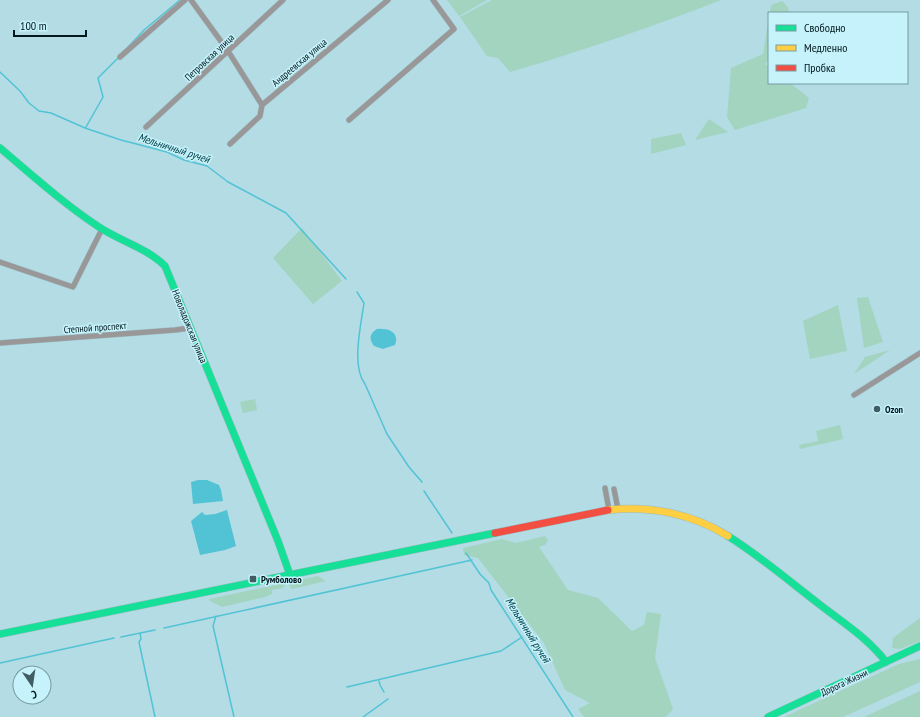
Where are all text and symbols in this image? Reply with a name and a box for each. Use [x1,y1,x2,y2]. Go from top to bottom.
scale bar [14,12,86,38]
legend [768,12,908,84]
text: 100 m [20,18,47,33]
text: Свободно [804,20,846,35]
street label: Петровская улица [182,31,237,84]
street label: Андреевская улица [269,36,330,89]
text: Медленно [804,40,847,55]
text: Пробка [804,60,836,75]
water label: Мельничный ручей [136,130,213,167]
street label: Новоладожская улица [169,288,210,365]
street label: Степной проспект [63,319,128,336]
place label: Ozon [885,403,904,416]
marker: Ozon [872,404,882,414]
place label: Румболово [261,573,302,586]
marker: Румболово [248,574,258,584]
water label: Мельничный ручей [502,595,554,666]
north arrow [12,665,52,705]
street label: Дорога Жизни [819,666,870,699]
text: С [30,687,38,702]

